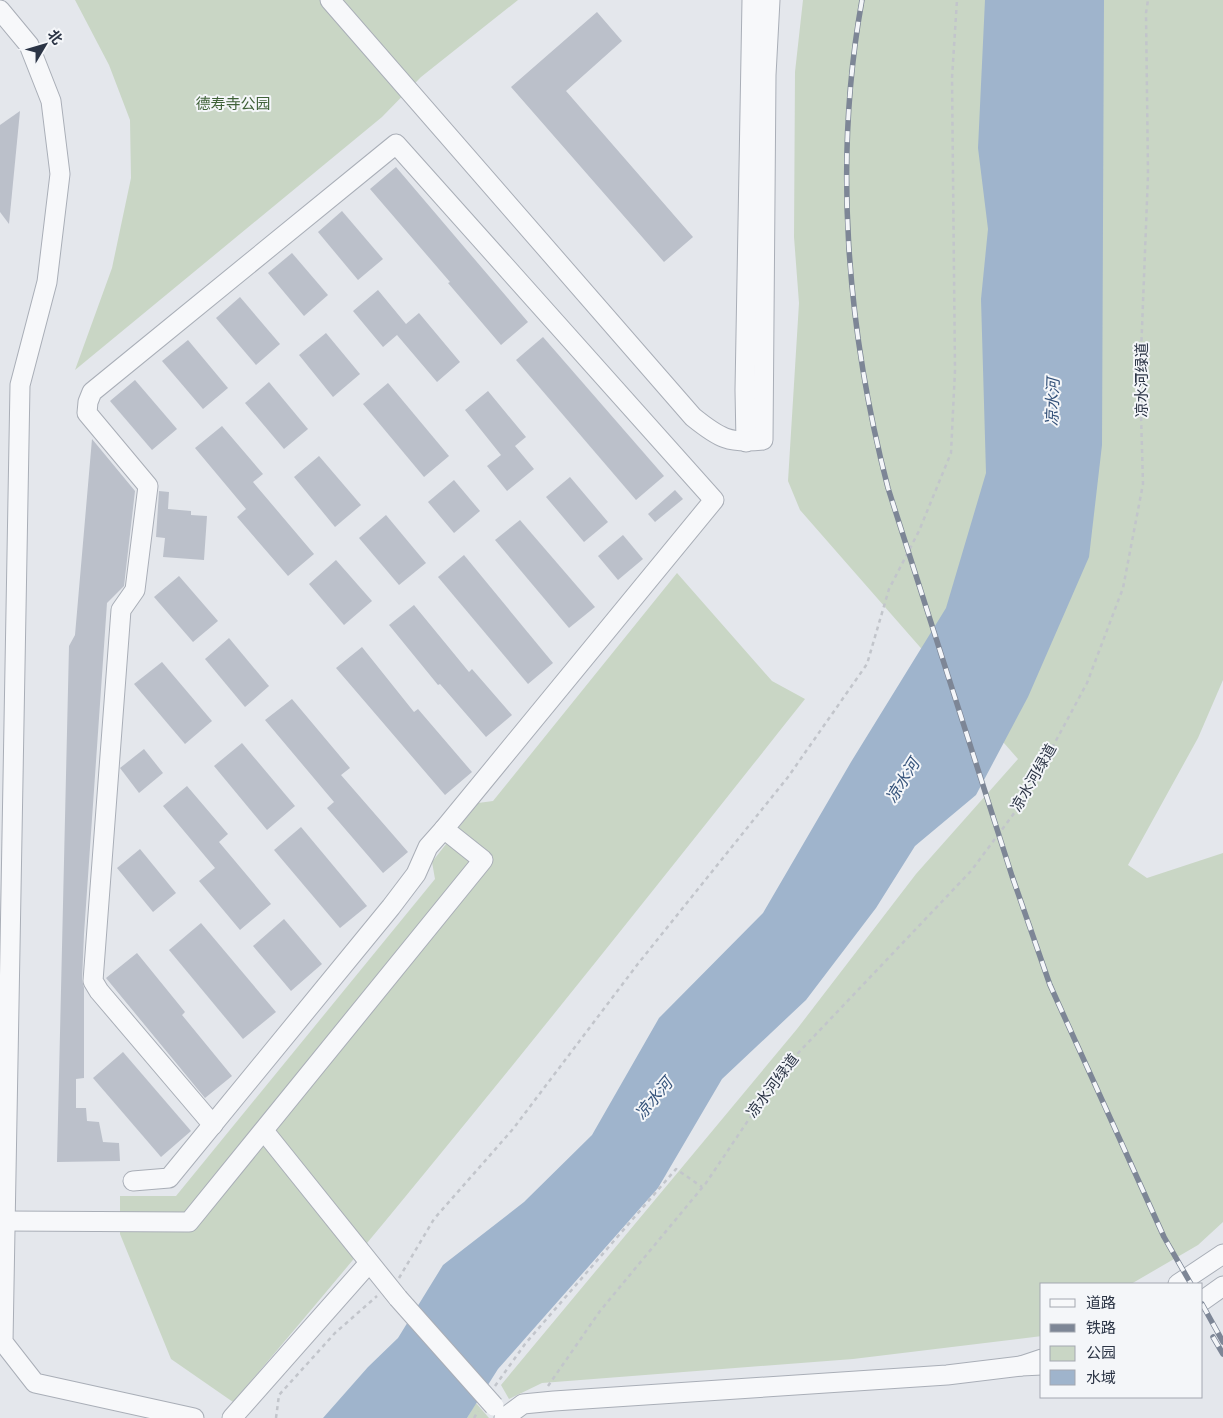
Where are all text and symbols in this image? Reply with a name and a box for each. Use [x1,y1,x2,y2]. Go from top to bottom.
north arrow [20,20,70,70]
text: 北 [42,26,67,49]
park label: 德寿寺公园 [195,94,271,115]
street label: 凉水河绿道 [1132,342,1153,418]
water label: 凉水河 [1041,375,1065,426]
street label: 凉水河绿道 [1006,740,1062,816]
water label: 凉水河 [881,752,927,807]
street label: 凉水河绿道 [742,1050,804,1122]
water label: 凉水河 [630,1071,680,1124]
legend [1040,1283,1203,1398]
text: 道路 [1086,1293,1116,1314]
text: 铁路 [1086,1318,1116,1339]
text: 公园 [1086,1343,1116,1364]
text: 水域 [1086,1368,1116,1389]

